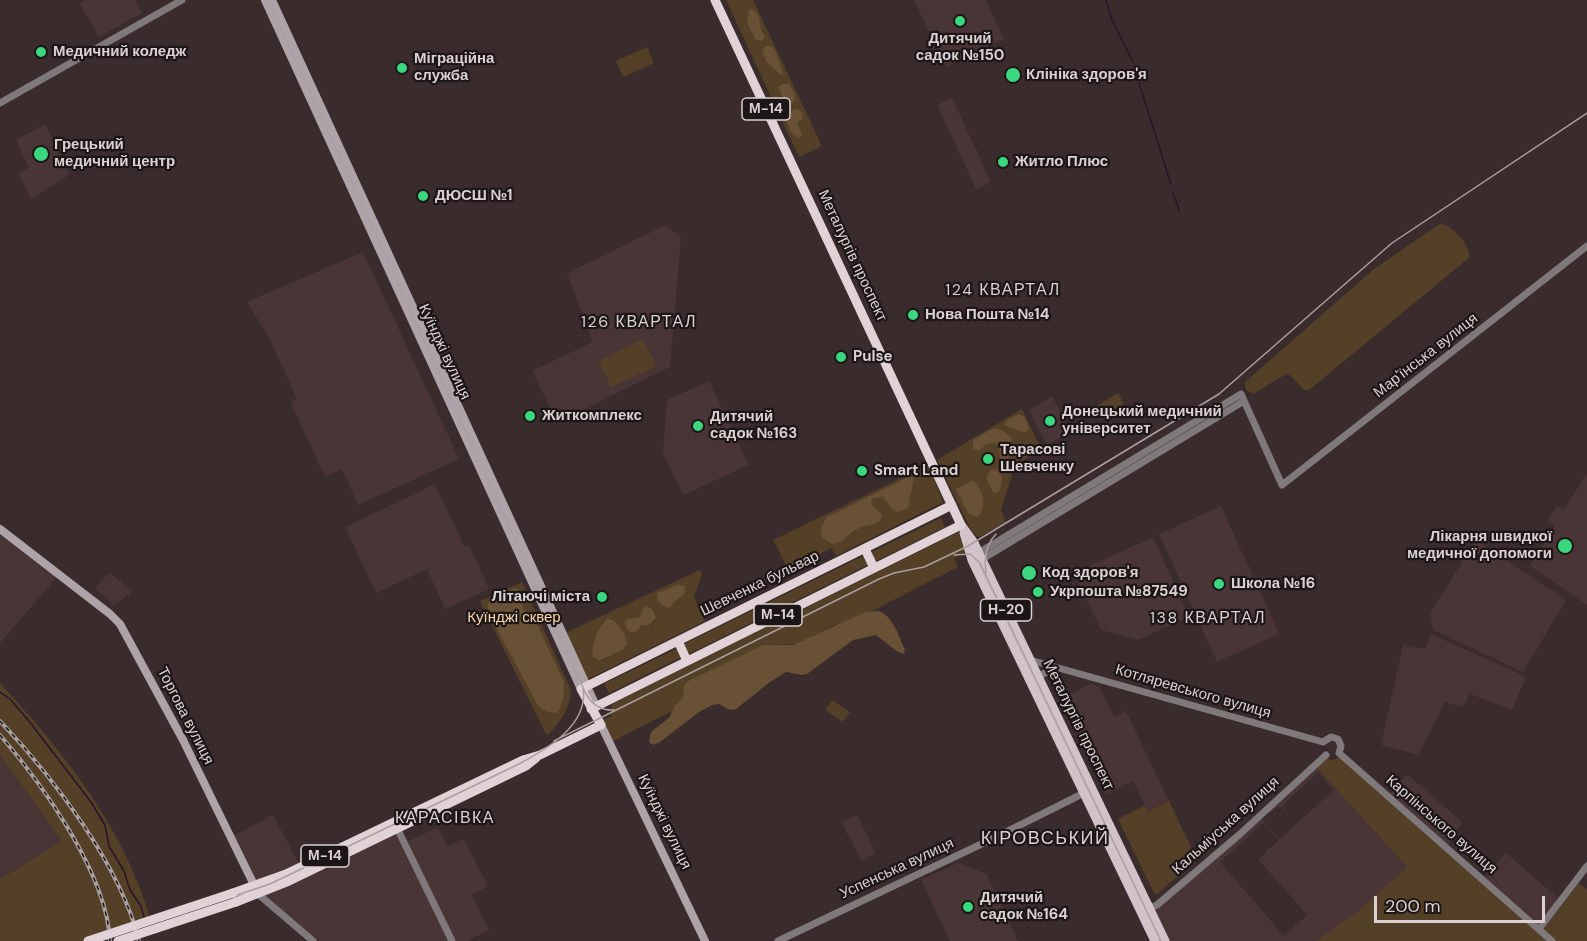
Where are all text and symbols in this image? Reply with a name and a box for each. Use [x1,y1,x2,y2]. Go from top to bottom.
marker: Дитячий садок №150 [953,14,967,28]
place label: Дитячий садок №150 [916,30,1004,65]
place label: Медичний коледж [53,43,186,61]
marker: Медичний коледж [34,45,48,59]
place label: Міграційна служба [414,50,494,85]
marker: Міграційна служба [395,61,409,75]
marker: Клініка здоров'я [1004,66,1022,84]
place label: Клініка здоров'я [1026,66,1147,84]
road number: М-14 [742,98,790,120]
place label: Грецький медичний центр [54,136,175,171]
marker: Грецький медичний центр [32,145,50,163]
place label: Житло Плюс [1015,153,1108,171]
marker: Житло Плюс [996,155,1010,169]
place label: ДЮСШ №1 [435,187,513,205]
street label: Металургів проспект [814,187,890,325]
marker: ДЮСШ №1 [416,189,430,203]
district label: 124 КВАРТАЛ [945,281,1061,301]
street label: Куїнджі вулиця [414,301,474,403]
place label: Нова Пошта №14 [925,306,1049,324]
marker: Нова Пошта №14 [906,308,920,322]
street label: Мар'їнська вулиця [1370,310,1482,402]
district label: 126 КВАРТАЛ [581,313,697,333]
place label: Pulse [853,348,892,366]
marker: Pulse [834,350,848,364]
place label: Донецький медичний університет [1062,403,1222,438]
place label: Житкомплекс [542,407,642,425]
place label: Дитячий садок №163 [710,408,797,443]
marker: Житкомплекс [523,409,537,423]
marker: Донецький медичний університет [1043,414,1057,428]
marker: Дитячий садок №163 [691,419,705,433]
place label: Тарасові Шевченку [1000,441,1074,476]
marker: Тарасові Шевченку [981,452,995,466]
place label: Smart Land [874,462,958,480]
marker: Smart Land [855,464,869,478]
place label: Лікарня швидкої медичної допомоги [1407,528,1552,563]
marker: Лікарня швидкої медичної допомоги [1556,537,1574,555]
street label: Шевченка бульвар [698,548,822,620]
marker: Код здоров'я [1020,564,1038,582]
place label: Код здоров'я [1042,564,1139,582]
place label: Школа №16 [1231,575,1315,593]
marker: Школа №16 [1212,577,1226,591]
place label: Укрпошта №87549 [1050,583,1188,601]
marker: Укрпошта №87549 [1031,585,1045,599]
place label: Літаючі міста [492,588,590,606]
marker: Літаючі міста [595,590,609,604]
road number: Н-20 [980,599,1032,621]
road number: М-14 [754,604,802,626]
park label: Куїнджі сквер [467,609,561,627]
district label: 138 КВАРТАЛ [1150,609,1266,629]
street label: Металургів проспект [1039,657,1117,793]
street label: Котляревського вулиця [1113,661,1273,723]
street label: Торгова вулиця [153,664,217,768]
street label: Куїнджі вулиця [633,772,695,872]
street label: Карпінського вулиця [1382,772,1500,878]
street label: Кальміуська вулиця [1169,773,1283,879]
district label: КАРАСІВКА [395,809,495,829]
district label: КІРОВСЬКИЙ [981,828,1109,850]
street label: Успенська вулиця [837,835,957,903]
road number: М-14 [301,845,349,867]
scale bar [1377,884,1548,922]
place label: Дитячий садок №164 [980,889,1068,924]
text: 200 m [1385,894,1441,918]
marker: Дитячий садок №164 [961,900,975,914]

